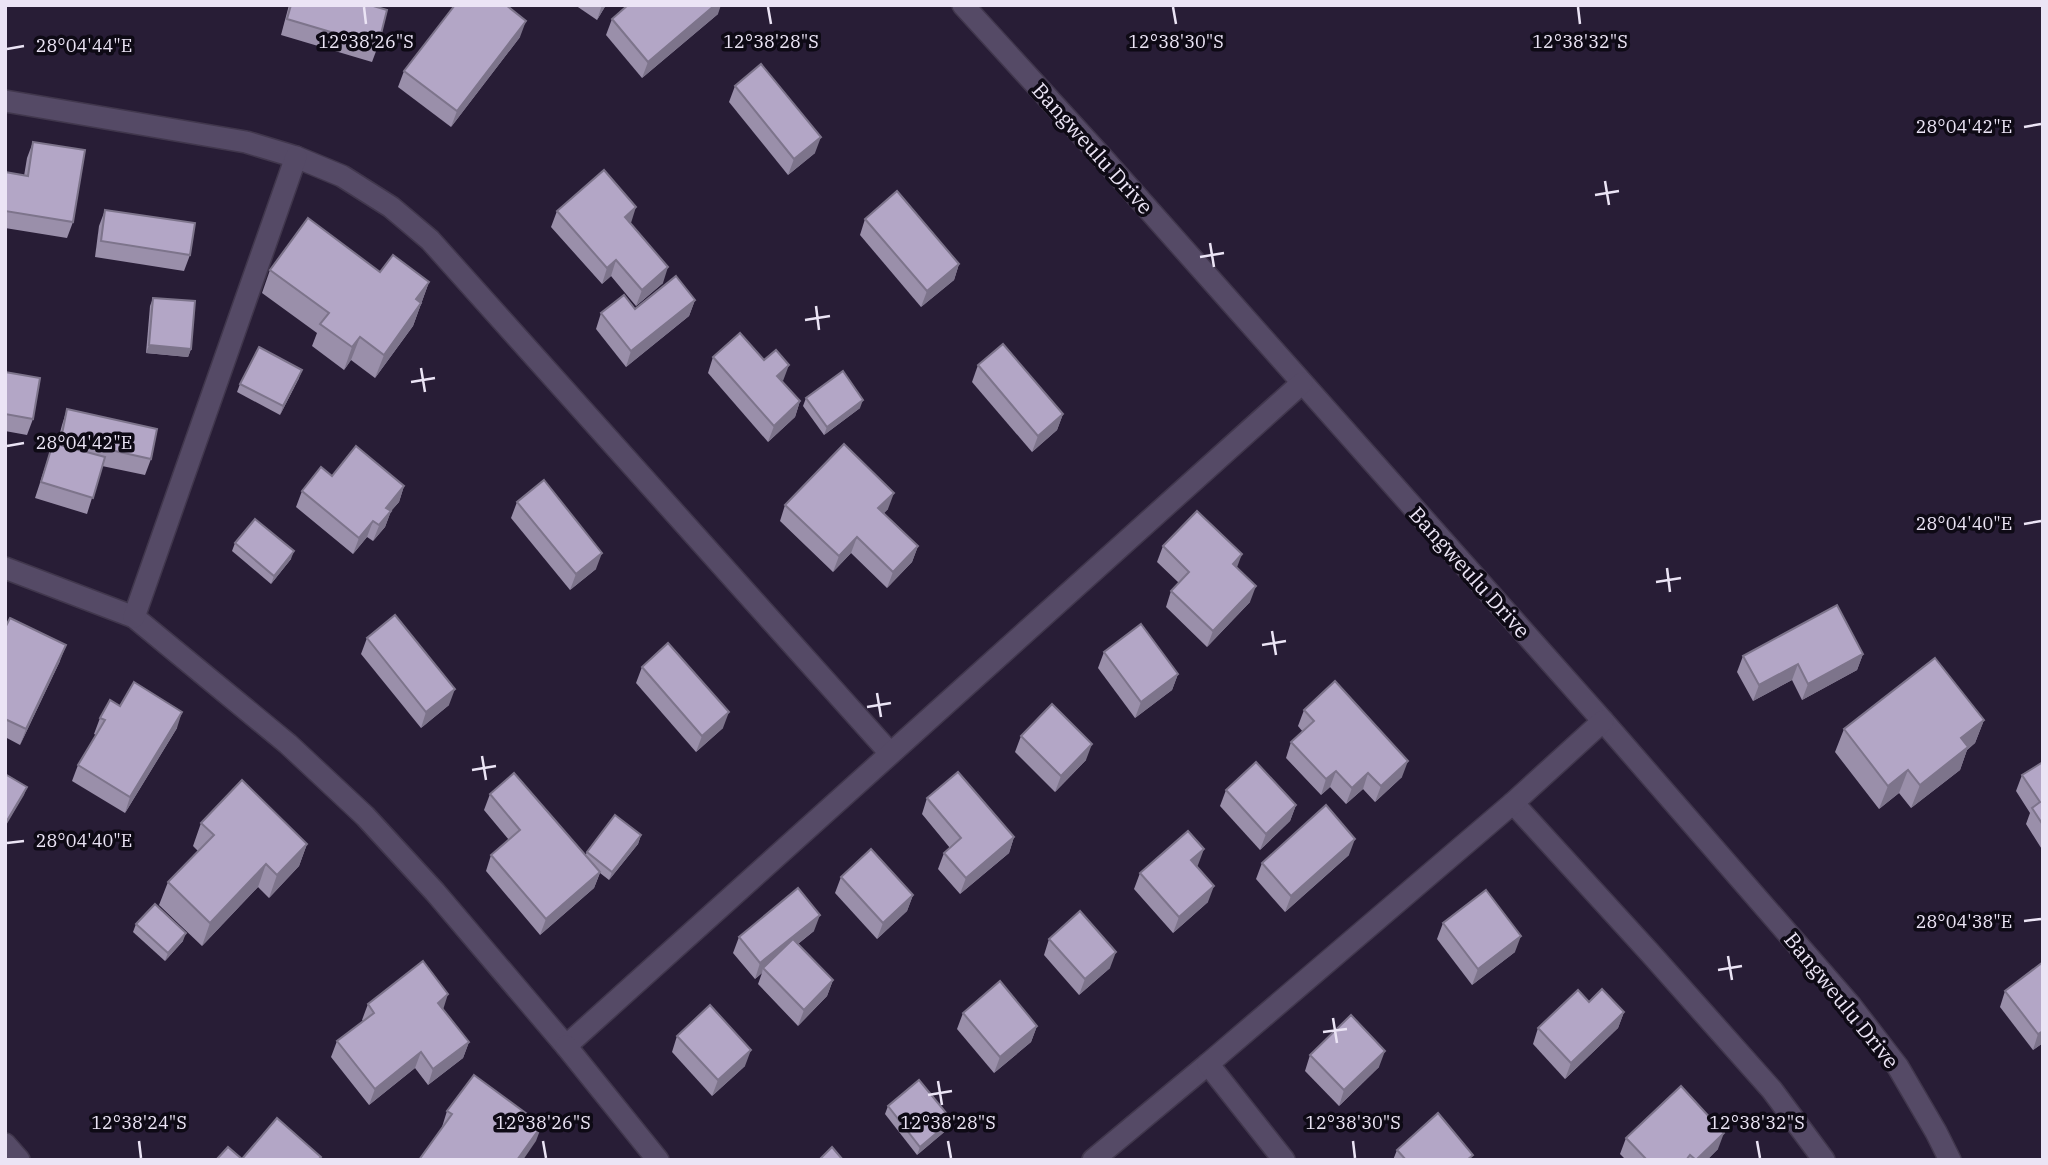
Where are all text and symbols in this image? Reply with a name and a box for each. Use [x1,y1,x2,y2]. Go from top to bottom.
text: 12°38'26"S [318,30,414,53]
text: 12°38'28"S [723,30,819,53]
text: 12°38'30"S [1128,30,1224,53]
text: 12°38'32"S [1532,30,1628,53]
text: 28°04'44"E [36,34,132,57]
street label: Bangweulu Drive [1026,76,1160,220]
text: 28°04'42"E [1916,115,2012,138]
text: 28°04'42"E [36,431,132,454]
street label: Bangweulu Drive [1403,500,1537,644]
text: 28°04'40"E [1916,512,2012,535]
text: 28°04'40"E [36,829,132,852]
text: 28°04'38"E [1916,910,2012,933]
street label: Bangweulu Drive [1778,926,1906,1074]
text: 12°38'24"S [91,1111,187,1134]
text: 12°38'26"S [495,1111,591,1134]
text: 12°38'28"S [900,1111,996,1134]
text: 12°38'30"S [1305,1111,1401,1134]
text: 12°38'32"S [1709,1111,1805,1134]

